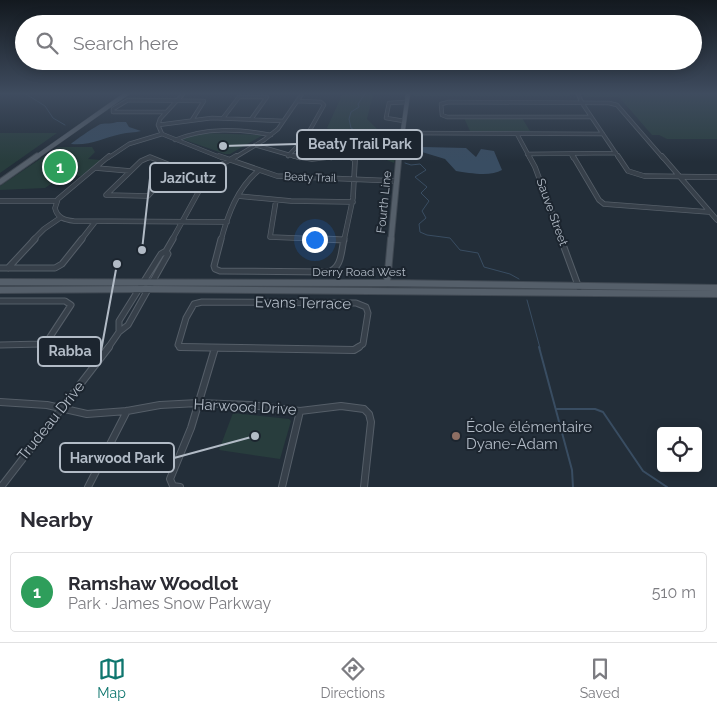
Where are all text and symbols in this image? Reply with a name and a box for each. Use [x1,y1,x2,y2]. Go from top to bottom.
search box [15,15,702,70]
icon: search [33,29,61,57]
text: Search here [73,32,179,54]
callout: Beaty Trail Park [297,130,422,159]
text: Beaty Trail Park [308,136,412,152]
pin: 1 [44,148,76,186]
callout: JaziCutz [150,163,226,192]
text: JaziCutz [160,170,216,186]
street label: Beaty Trail [284,170,336,185]
street label: Fourth Line [374,170,394,234]
street label: Sauve Street [533,176,571,248]
your location [302,227,328,253]
street label: Derry Road West [312,265,406,279]
street label: Evans Terrace [255,293,351,313]
callout: Rabba [38,337,101,366]
text: Rabba [48,343,92,359]
street label: Trudeau Drive [14,378,89,464]
street label: Harwood Drive [193,395,297,419]
place label: École élémentaire Dyane-Adam [466,418,592,453]
map controls [657,427,702,472]
button: locate [657,427,702,472]
marker: École élémentaire Dyane-Adam [450,430,462,442]
callout: Harwood Park [60,443,174,472]
text: Harwood Park [70,450,164,466]
text: Nearby [20,507,93,532]
text: Ramshaw Woodlot [68,572,238,594]
text: 1 [33,583,41,602]
text: 510 m [652,583,696,602]
text: Park · James Snow Parkway [68,594,271,613]
tab: Map [97,655,126,701]
tab: Directions [320,655,385,701]
tab: Saved [580,655,620,701]

